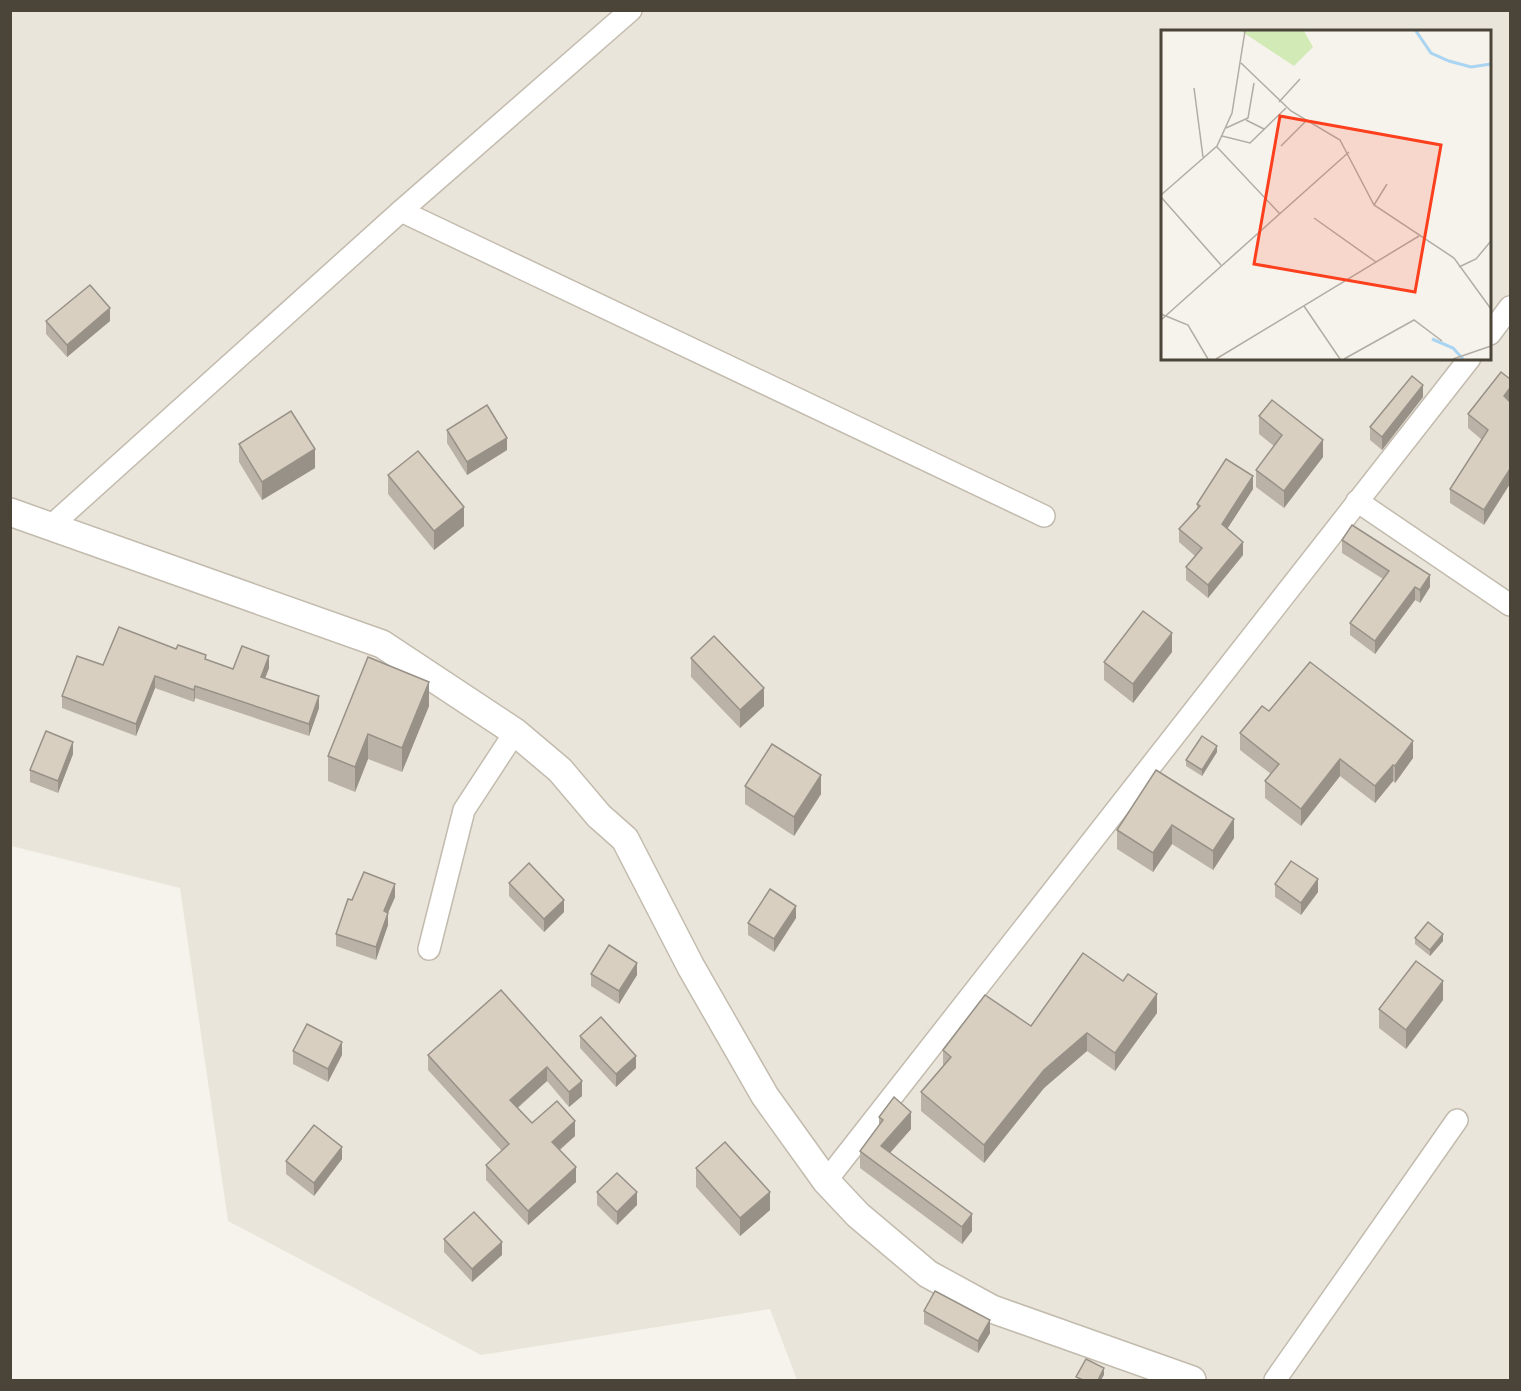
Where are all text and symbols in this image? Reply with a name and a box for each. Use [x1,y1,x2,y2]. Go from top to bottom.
inset map [1161,30,1491,360]

